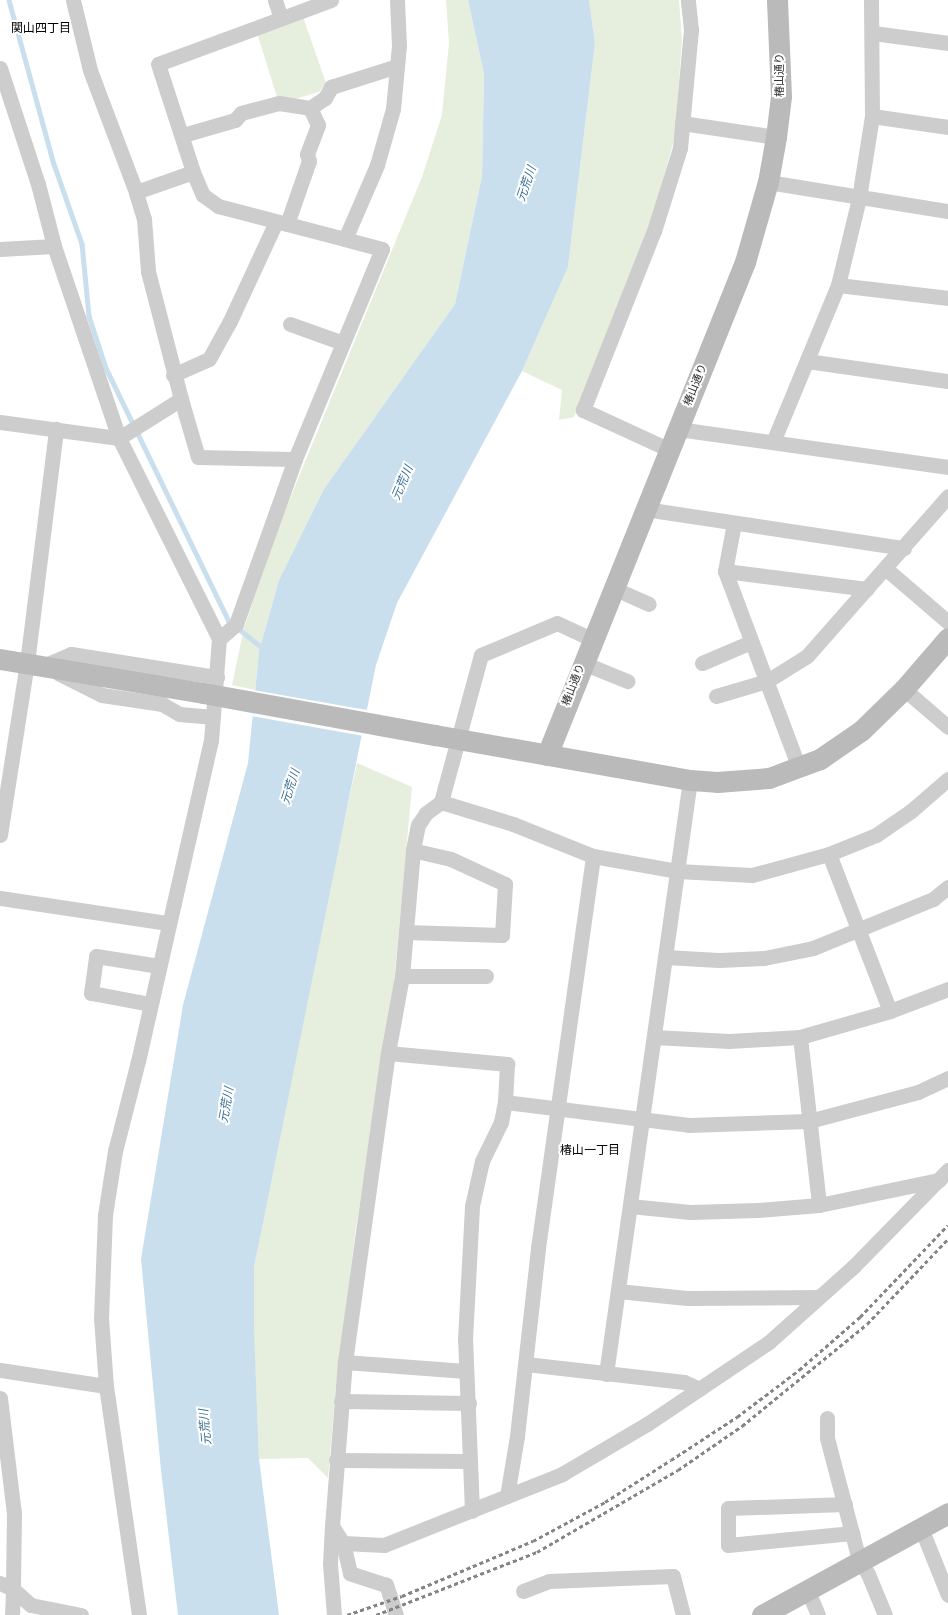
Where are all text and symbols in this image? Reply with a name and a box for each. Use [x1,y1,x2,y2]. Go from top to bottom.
district label: 関山四丁目 [11,22,71,36]
street label: 椿山通り [773,53,787,97]
water label: 元荒川 [514,165,540,203]
street label: 椿山通り [682,362,710,408]
water label: 元荒川 [389,464,417,502]
street label: 椿山通り [560,662,588,708]
water label: 元荒川 [279,768,303,806]
water label: 元荒川 [217,1086,237,1124]
district label: 椿山一丁目 [560,1144,620,1158]
water label: 元荒川 [197,1408,215,1446]

